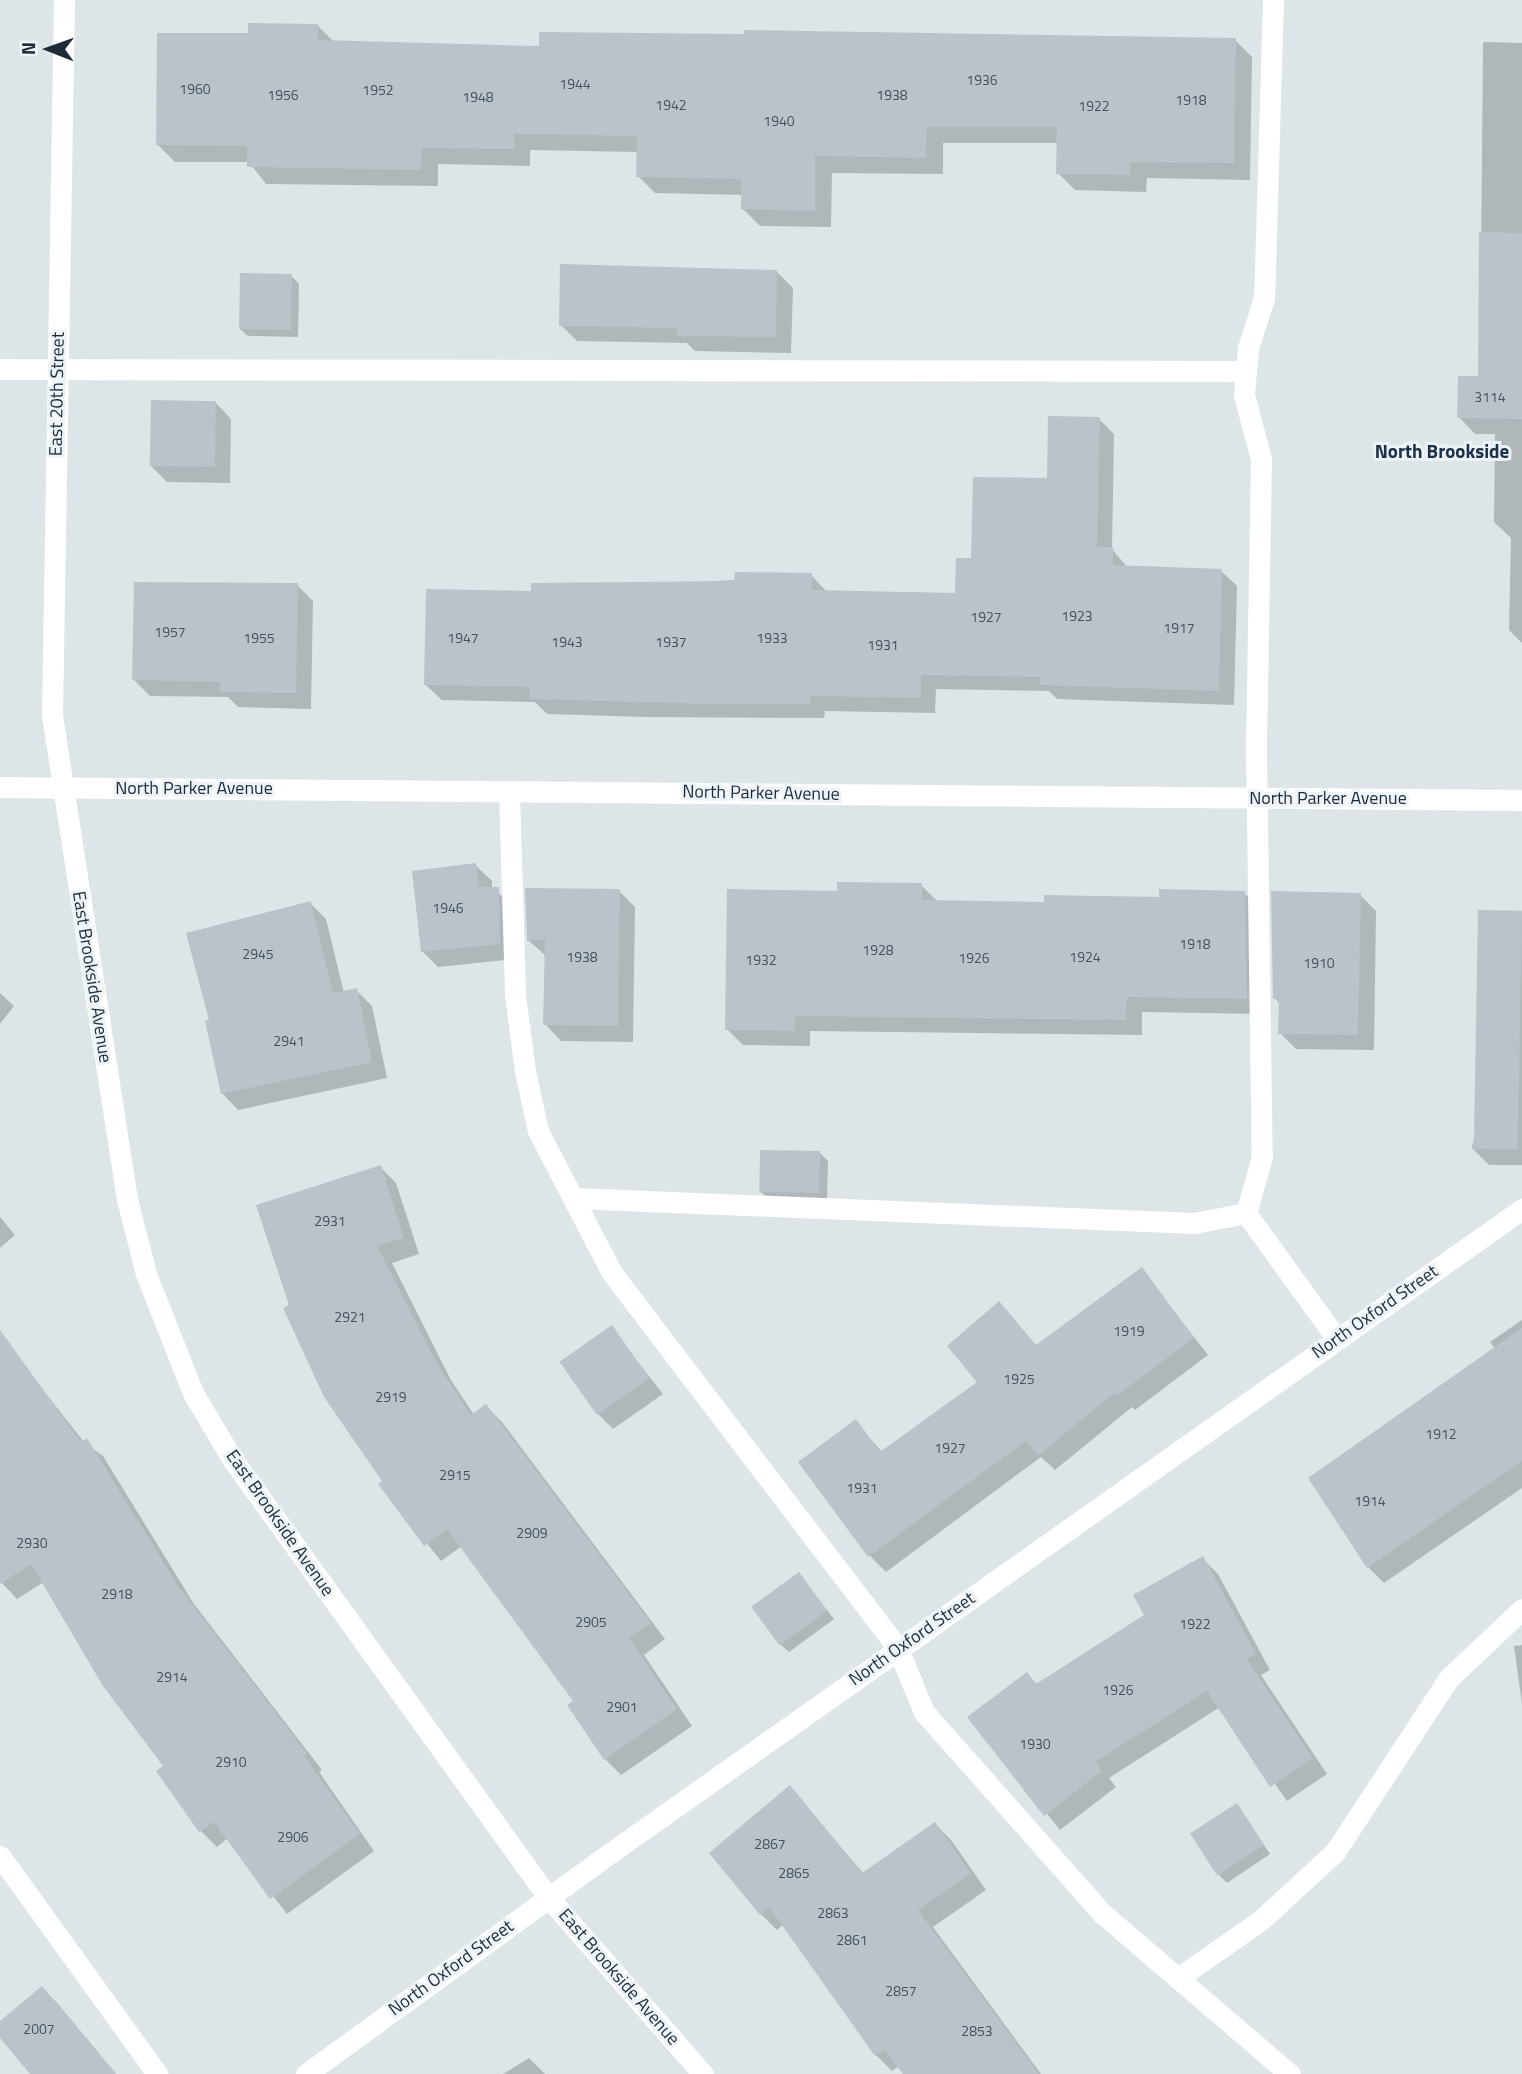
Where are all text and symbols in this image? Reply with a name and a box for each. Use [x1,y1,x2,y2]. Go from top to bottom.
north arrow [14,14,84,84]
text: N [13,42,42,55]
house number: 1936 [966,72,998,88]
house number: 1944 [559,76,591,92]
house number: 1960 [179,81,211,97]
house number: 1952 [362,82,394,98]
house number: 1956 [267,87,299,103]
house number: 1938 [876,87,908,103]
house number: 1948 [462,89,494,105]
house number: 1918 [1175,92,1207,108]
house number: 1942 [655,97,687,113]
house number: 1922 [1078,98,1110,114]
house number: 1940 [763,113,795,129]
street label: East 20th Street [45,332,69,456]
house number: 3114 [1474,389,1506,405]
district label: North Brookside [1375,440,1509,462]
house number: 1923 [1061,608,1093,624]
house number: 1927 [970,609,1002,625]
house number: 1917 [1163,620,1195,636]
house number: 1957 [154,624,186,640]
house number: 1955 [243,630,275,646]
house number: 1947 [447,630,479,646]
house number: 1933 [756,630,788,646]
house number: 1943 [551,634,583,650]
house number: 1937 [655,634,687,650]
house number: 1931 [867,637,899,653]
street label: North Parker Avenue [115,777,273,799]
street label: North Parker Avenue [682,781,840,805]
street label: North Parker Avenue [1249,787,1407,809]
street label: East Brookside Avenue [68,890,116,1064]
house number: 1946 [432,900,464,916]
house number: 1918 [1179,936,1211,952]
house number: 1928 [862,942,894,958]
house number: 2945 [242,946,274,962]
house number: 1938 [566,949,598,965]
house number: 1924 [1069,949,1101,965]
house number: 1926 [958,950,990,966]
house number: 1932 [745,952,777,968]
house number: 1910 [1303,955,1335,971]
house number: 2941 [273,1033,305,1049]
house number: 2931 [314,1213,346,1229]
street label: North Oxford Street [1308,1260,1442,1364]
house number: 2921 [334,1309,366,1325]
house number: 1919 [1113,1323,1145,1339]
house number: 1925 [1003,1371,1035,1387]
house number: 2919 [375,1389,407,1405]
house number: 1912 [1425,1426,1457,1442]
house number: 1927 [934,1440,966,1456]
street label: East Brookside Avenue [221,1446,339,1600]
house number: 2915 [439,1467,471,1483]
house number: 1931 [846,1480,878,1496]
house number: 1914 [1354,1493,1386,1509]
house number: 2909 [516,1525,548,1541]
house number: 2930 [16,1535,48,1551]
house number: 2918 [101,1586,133,1602]
street label: North Oxford Street [845,1587,979,1691]
house number: 2905 [575,1614,607,1630]
house number: 1922 [1179,1616,1211,1632]
house number: 2914 [156,1669,188,1685]
house number: 1926 [1102,1682,1134,1698]
house number: 2901 [606,1699,638,1715]
house number: 1930 [1019,1736,1051,1752]
house number: 2910 [215,1754,247,1770]
house number: 2906 [277,1829,309,1845]
house number: 2867 [754,1836,786,1852]
house number: 2865 [778,1865,810,1881]
street label: East Brookside Avenue [554,1904,684,2050]
house number: 2863 [817,1905,849,1921]
street label: North Oxford Street [384,1915,518,2021]
house number: 2861 [836,1932,868,1948]
house number: 2857 [885,1983,917,1999]
house number: 2007 [23,2021,55,2037]
house number: 2853 [961,2023,993,2039]

